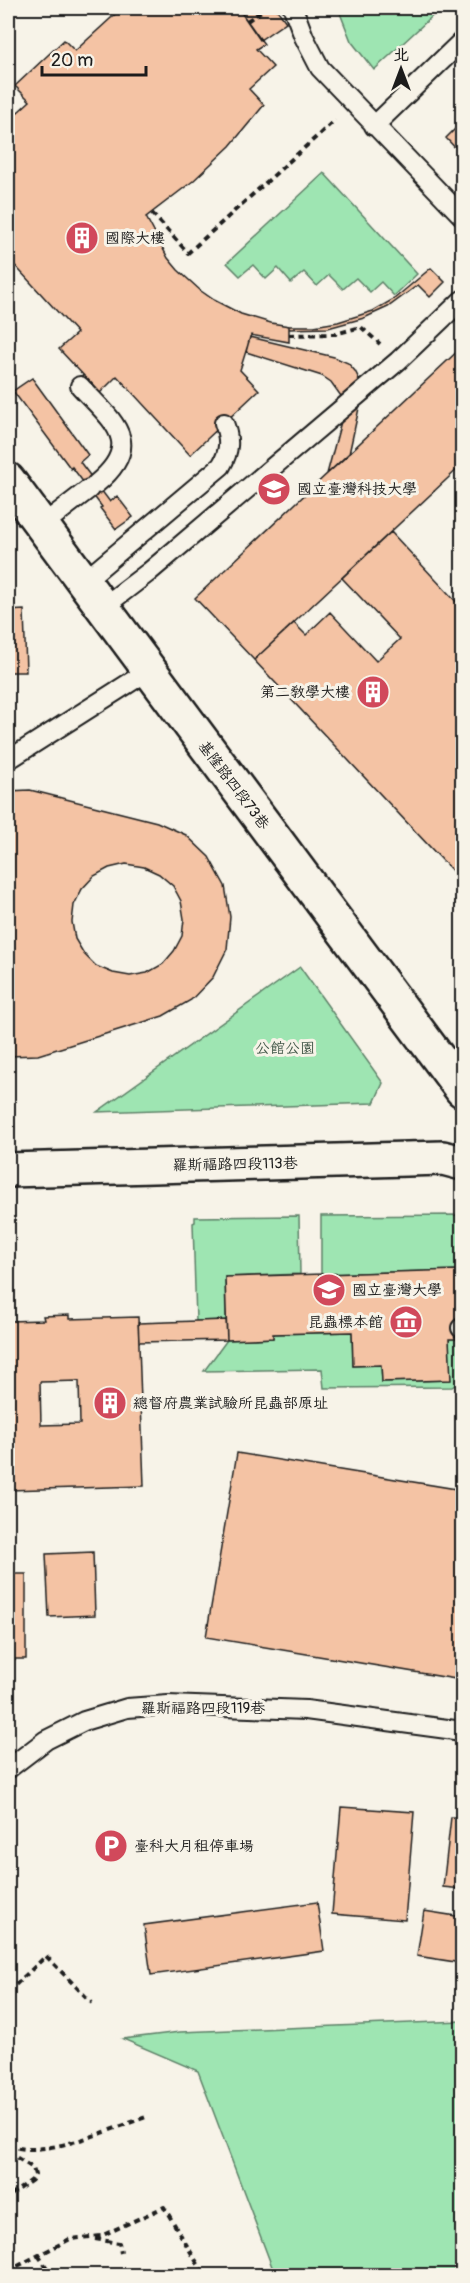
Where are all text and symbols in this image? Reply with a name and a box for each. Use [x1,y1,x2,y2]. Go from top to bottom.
scale bar [42,39,146,77]
north arrow [371,39,431,99]
text: 北 [393,45,409,65]
text: 20 m [51,49,93,72]
building icon: 國際大樓 [64,220,100,256]
place label: 國際大樓 [105,229,165,248]
school or university icon: 國立臺灣科技大學 [256,471,292,507]
place label: 國立臺灣科技大學 [297,480,417,499]
building icon: 第二教學大樓 [355,674,391,710]
place label: 第二教學大樓 [260,683,350,702]
street label: 基隆路四段73巷 [194,737,273,833]
park label: 公館公園 [255,1039,315,1058]
street label: 羅斯福路四段113巷 [172,1154,298,1175]
school or university icon: 國立臺灣大學 [311,1272,347,1308]
place label: 國立臺灣大學 [352,1281,442,1300]
museum icon: 昆蟲標本館 [388,1304,424,1340]
place label: 昆蟲標本館 [308,1313,383,1332]
building icon: 總督府農業試驗所昆蟲部原址 [92,1385,128,1421]
place label: 總督府農業試驗所昆蟲部原址 [133,1394,328,1413]
street label: 羅斯福路四段119巷 [141,1699,265,1718]
parking icon: 臺科大月租停車場 [93,1828,129,1864]
place label: 臺科大月租停車場 [134,1837,254,1856]

